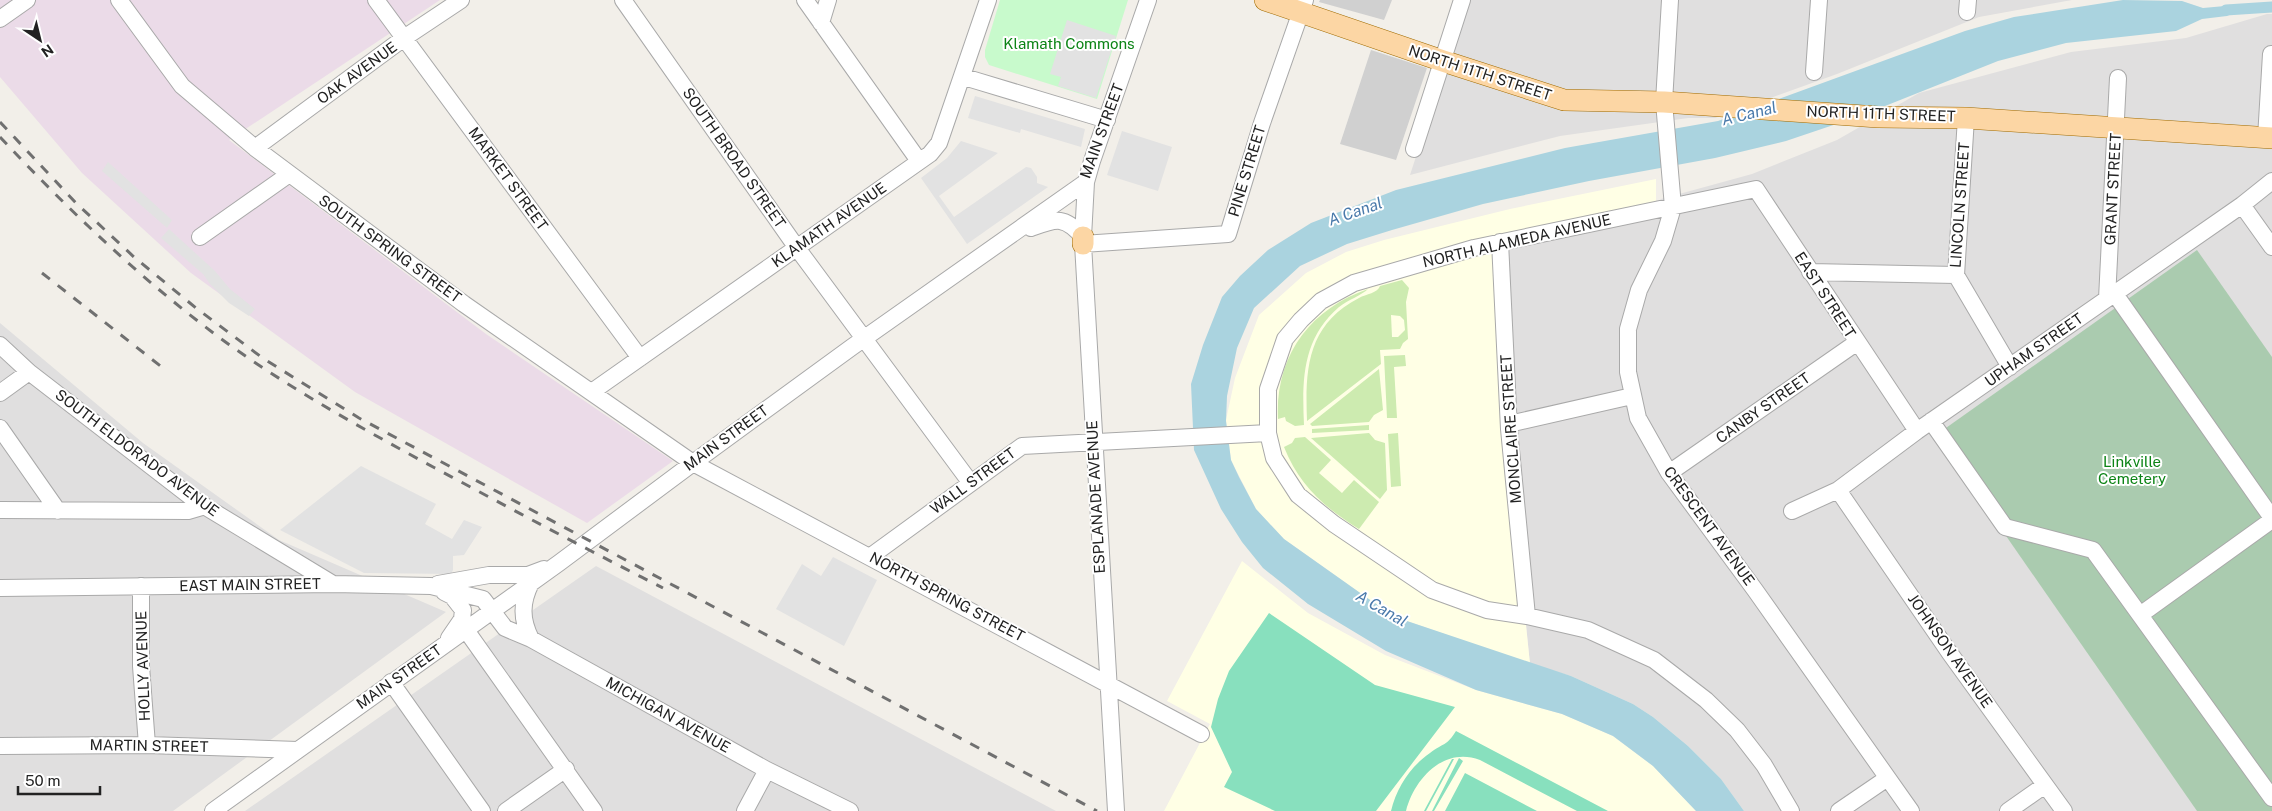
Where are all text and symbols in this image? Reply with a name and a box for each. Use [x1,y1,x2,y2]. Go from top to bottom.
north arrow [15,15,65,65]
park label: Klamath Commons [1003,35,1135,52]
street label: OAK AVENUE [313,38,400,107]
text: N [38,41,57,60]
street label: NORTH 11TH STREET [1407,41,1554,104]
street label: MAIN STREET [1076,81,1127,181]
street label: SOUTH BROAD STREET [679,84,789,231]
water label: A Canal [1720,97,1779,129]
street label: NORTH 11TH STREET [1806,102,1956,125]
street label: PINE STREET [1225,123,1269,219]
street label: MARKET STREET [465,124,552,234]
street label: GRANT STREET [2101,132,2124,246]
street label: LINCOLN STREET [1947,141,1972,268]
street label: KLAMATH AVENUE [768,179,889,271]
street label: SOUTH SPRING STREET [316,191,465,306]
water label: A Canal [1326,193,1385,230]
street label: NORTH ALAMEDA AVENUE [1421,211,1613,271]
street label: EAST STREET [1791,249,1859,341]
street label: UPHAM STREET [1981,309,2086,390]
street label: MONCLAIRE STREET [1497,354,1524,504]
street label: CANBY STREET [1712,369,1813,446]
street label: SOUTH ELDORADO AVENUE [52,386,222,520]
street label: MAIN STREET [680,401,771,474]
street label: ESPLANADE AVENUE [1083,420,1108,574]
street label: WALL STREET [927,444,1019,517]
park label: Linkville Cemetery [2098,453,2166,487]
street label: CRESCENT AVENUE [1661,463,1758,588]
street label: NORTH SPRING STREET [867,548,1028,645]
street label: EAST MAIN STREET [179,575,321,594]
water label: A Canal [1353,586,1411,631]
street label: JOHNSON AVENUE [1905,591,1996,711]
street label: HOLLY AVENUE [132,610,153,722]
street label: MAIN STREET [353,641,445,712]
street label: MICHIGAN AVENUE [603,673,733,756]
street label: MARTIN STREET [89,736,209,755]
scale bar [18,764,100,796]
text: 50 m [25,772,60,789]

